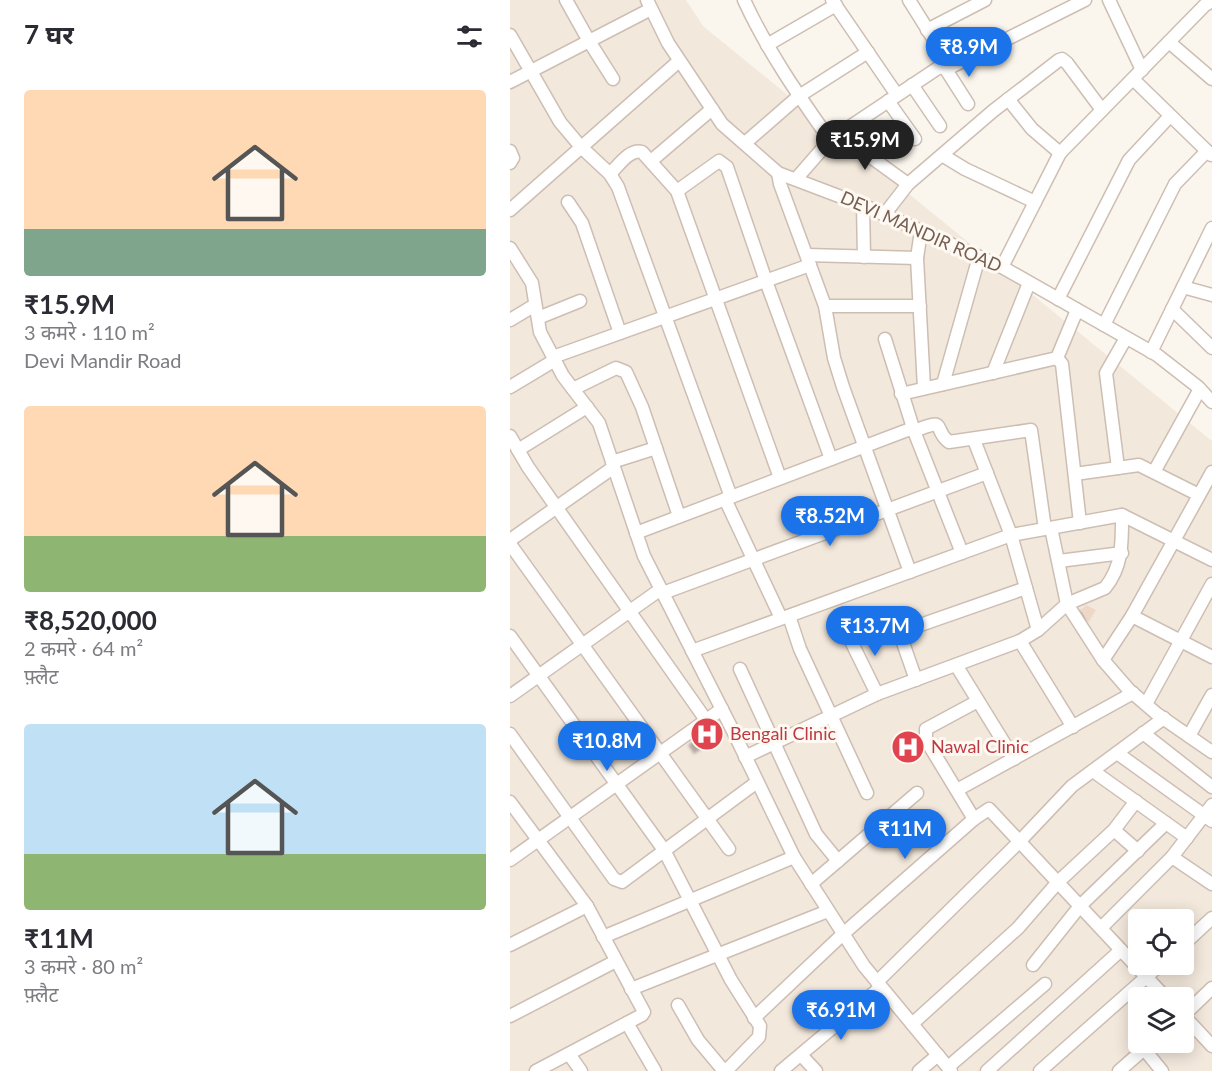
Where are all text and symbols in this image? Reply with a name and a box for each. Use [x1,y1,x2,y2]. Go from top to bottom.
text: 7 घर [24,18,74,50]
icon: filters [453,20,486,53]
pin: ₹8.9M [927,27,1011,78]
text: ₹8.9M [940,34,998,58]
pin: ₹15.9M [816,120,914,171]
text: ₹15.9M [830,127,900,151]
icon: home [201,129,309,237]
street label: DEVI MANDIR ROAD [837,186,1005,277]
text: ₹15.9M [24,288,115,320]
text: 3 कमरे · 110 m² [24,320,155,344]
text: Devi Mandir Road [24,348,181,372]
icon: home [201,445,309,553]
pin: ₹8.52M [781,496,879,547]
text: ₹8.52M [795,503,865,527]
text: ₹8,520,000 [24,604,157,636]
pin: ₹13.7M [826,606,924,657]
text: ₹13.7M [840,613,910,637]
text: 2 कमरे · 64 m² [24,636,143,660]
text: फ़्लैट [24,664,59,688]
hospital icon: Bengali Clinic [689,716,725,752]
pin: ₹10.8M [558,721,656,772]
place label: Bengali Clinic [730,722,836,744]
text: ₹10.8M [572,728,642,752]
hospital icon: Nawal Clinic [890,729,926,765]
place label: Nawal Clinic [931,735,1029,757]
icon: home [201,763,309,871]
pin: ₹11M [869,809,941,860]
text: ₹11M [878,816,932,840]
map controls [1128,909,1194,1053]
button: locate [1128,909,1194,975]
text: ₹11M [24,922,94,954]
text: 3 कमरे · 80 m² [24,954,143,978]
text: फ़्लैट [24,982,59,1006]
button: layers [1128,987,1194,1053]
pin: ₹6.91M [792,990,890,1041]
text: ₹6.91M [806,997,876,1021]

